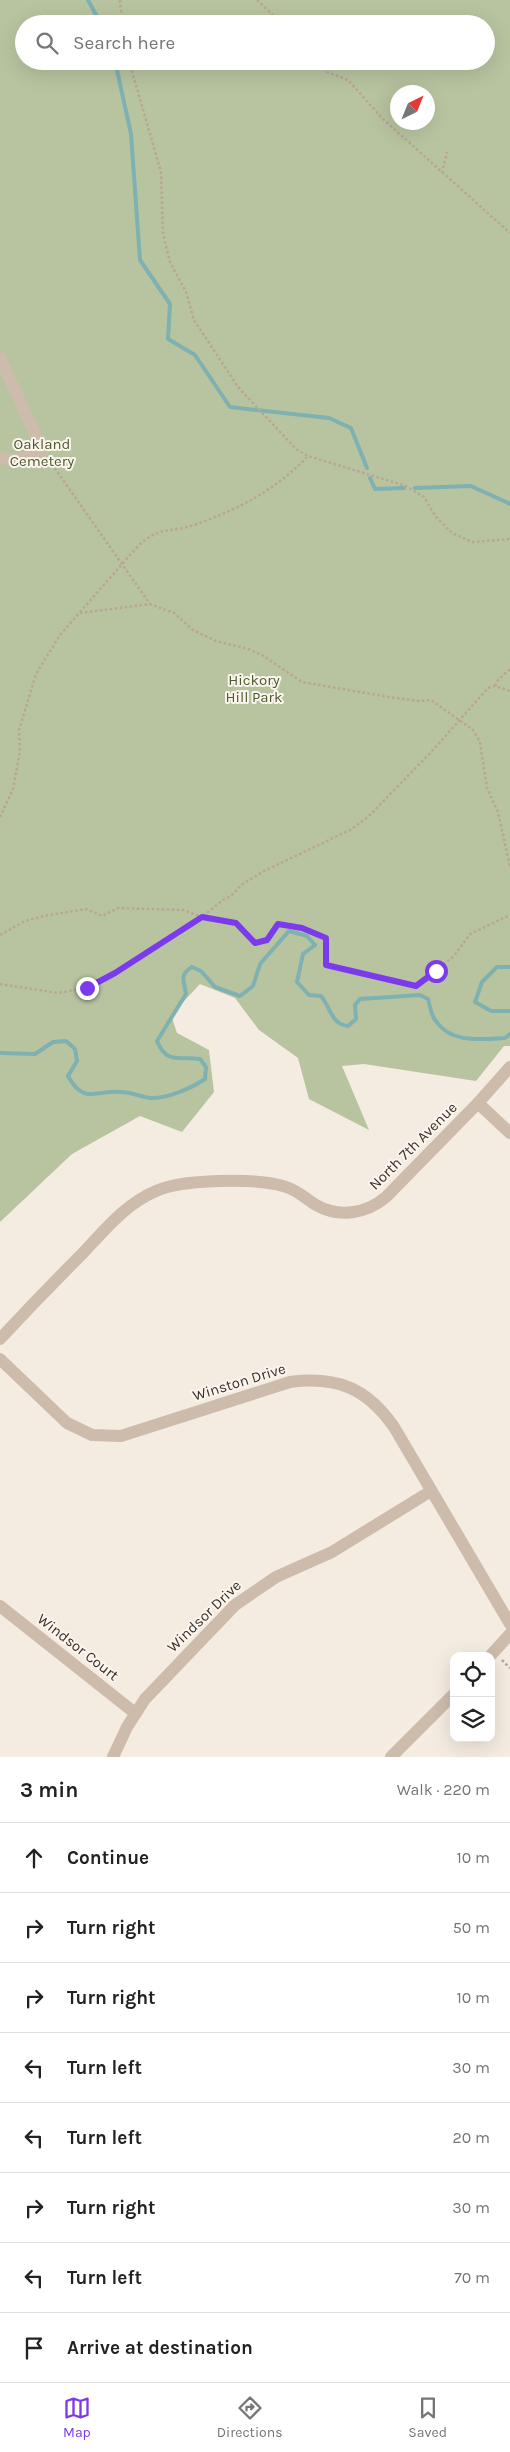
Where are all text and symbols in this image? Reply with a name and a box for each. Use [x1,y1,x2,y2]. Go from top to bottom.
search box [15,15,495,70]
icon: search [33,29,61,57]
text: Search here [73,32,175,54]
north arrow [390,85,435,130]
park label: Oakland Cemetery [10,435,74,470]
park label: Hickory Hill Park [226,671,282,706]
route start [425,960,448,983]
route end [76,977,99,1000]
street label: North 7th Avenue [365,1098,461,1194]
street label: Winston Drive [190,1359,288,1405]
street label: Windsor Drive [163,1576,245,1656]
street label: Windsor Court [34,1610,123,1685]
map controls [450,1652,495,1742]
button: locate [450,1652,495,1697]
button: layers [450,1697,495,1742]
text: 3 min [20,1778,78,1802]
text: Walk · 220 m [397,1780,490,1799]
icon: ahead [20,1844,48,1872]
text: Continue [67,1847,149,1869]
text: 10 m [456,1848,490,1867]
icon: right [20,1914,48,1942]
text: Turn right [67,1917,156,1939]
text: 50 m [453,1918,490,1937]
icon: right [20,1984,48,2012]
text: Turn right [67,1987,156,2009]
text: 10 m [456,1988,490,2007]
icon: left [20,2054,48,2082]
text: Turn left [67,2057,142,2079]
text: 30 m [452,2058,490,2077]
icon: left [20,2124,48,2152]
text: Turn left [67,2127,142,2149]
text: 20 m [452,2128,490,2147]
icon: right [20,2194,48,2222]
text: Turn right [67,2197,156,2219]
text: 30 m [452,2198,490,2217]
icon: left [20,2264,48,2292]
text: Turn left [67,2267,142,2289]
text: 70 m [454,2268,490,2287]
icon: arrive [20,2334,48,2362]
text: Arrive at destination [67,2337,253,2359]
tab: Map [63,2394,91,2441]
tab: Directions [217,2394,283,2441]
tab: Saved [408,2394,447,2441]

